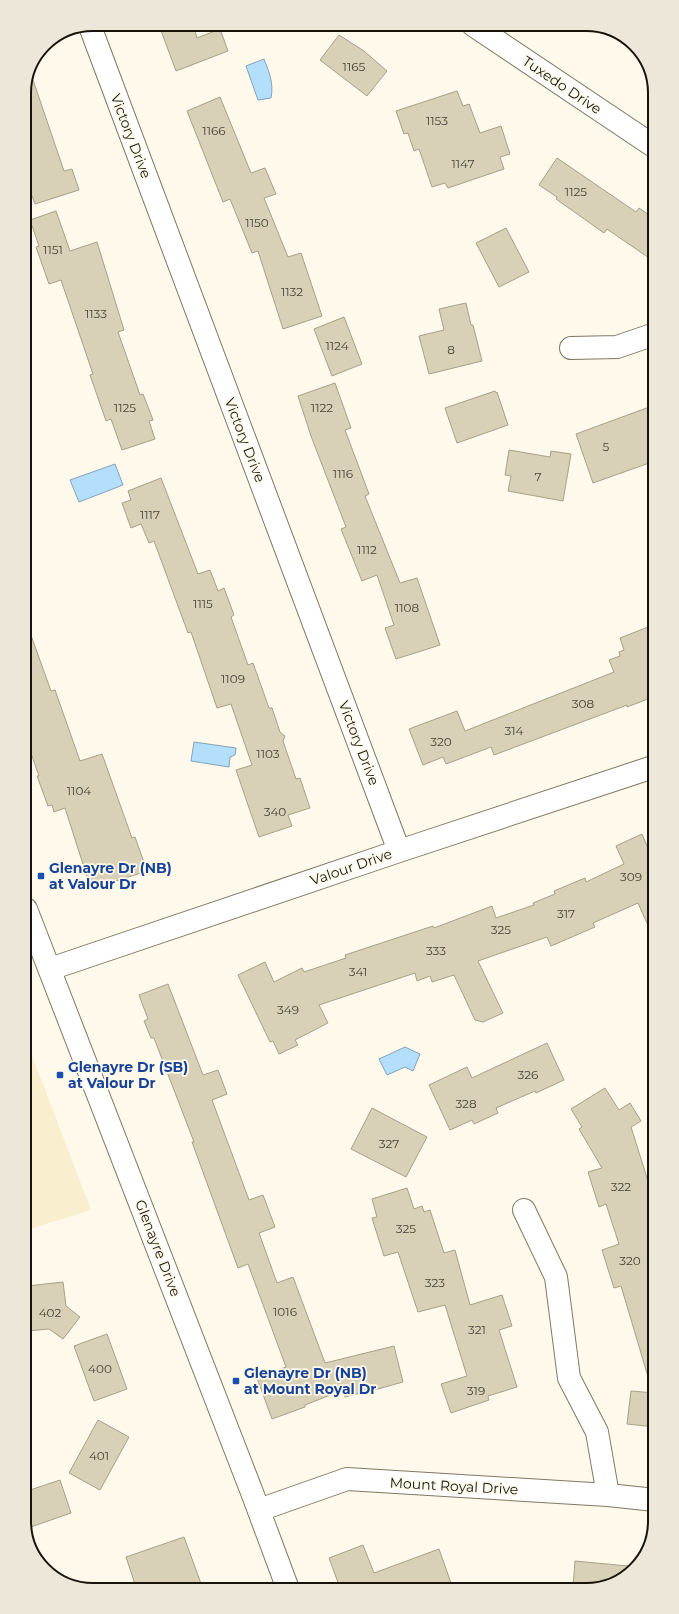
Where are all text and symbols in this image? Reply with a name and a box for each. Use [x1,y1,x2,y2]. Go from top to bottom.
street label: Tuxedo Drive [519,52,605,118]
house number: 1165 [343,59,366,74]
street label: Victory Drive [107,91,155,181]
house number: 1153 [426,113,448,128]
house number: 1166 [202,123,226,138]
house number: 1147 [451,156,475,171]
house number: 1125 [565,184,587,199]
house number: 1150 [245,215,269,230]
house number: 1151 [43,242,63,257]
house number: 1132 [281,284,303,299]
house number: 1133 [85,306,107,321]
house number: 1124 [325,338,349,353]
house number: 8 [447,342,455,357]
street label: Victory Drive [221,395,269,485]
house number: 1125 [114,400,136,415]
house number: 1122 [311,400,333,415]
house number: 5 [603,439,610,454]
house number: 1116 [333,466,353,481]
house number: 7 [534,469,542,484]
house number: 1117 [140,507,160,522]
house number: 1112 [357,542,377,557]
house number: 1115 [193,596,213,611]
house number: 1108 [395,600,419,615]
house number: 1109 [221,671,245,686]
house number: 308 [572,696,595,711]
street label: Victory Drive [335,698,383,788]
house number: 314 [504,723,524,738]
house number: 320 [430,734,452,749]
house number: 1103 [256,746,280,761]
house number: 1104 [67,783,91,798]
house number: 340 [264,804,286,819]
street label: Valour Drive [308,845,394,889]
place label: Glenayre Dr (NB) at Valour Dr [49,859,172,893]
house number: 309 [620,869,642,884]
marker: Glenayre Dr (NB) at Valour Dr [36,871,46,881]
house number: 317 [557,906,575,921]
house number: 325 [491,922,511,937]
house number: 333 [426,943,446,958]
house number: 341 [349,964,367,979]
house number: 349 [277,1002,299,1017]
place label: Glenayre Dr (SB) at Valour Dr [68,1058,188,1092]
house number: 326 [518,1067,538,1082]
marker: Glenayre Dr (SB) at Valour Dr [55,1070,65,1080]
house number: 328 [455,1096,477,1111]
house number: 327 [379,1136,399,1151]
house number: 322 [611,1179,631,1194]
street label: Glenayre Drive [131,1197,185,1299]
house number: 325 [396,1221,416,1236]
house number: 320 [619,1253,641,1268]
house number: 323 [425,1275,445,1290]
house number: 1016 [273,1304,297,1319]
house number: 402 [39,1305,62,1320]
house number: 321 [468,1322,486,1337]
house number: 400 [88,1361,112,1376]
place label: Glenayre Dr (NB) at Mount Royal Dr [244,1364,376,1398]
marker: Glenayre Dr (NB) at Mount Royal Dr [231,1376,241,1386]
house number: 319 [467,1383,485,1398]
house number: 401 [89,1448,109,1463]
street label: Mount Royal Drive [389,1474,519,1498]

